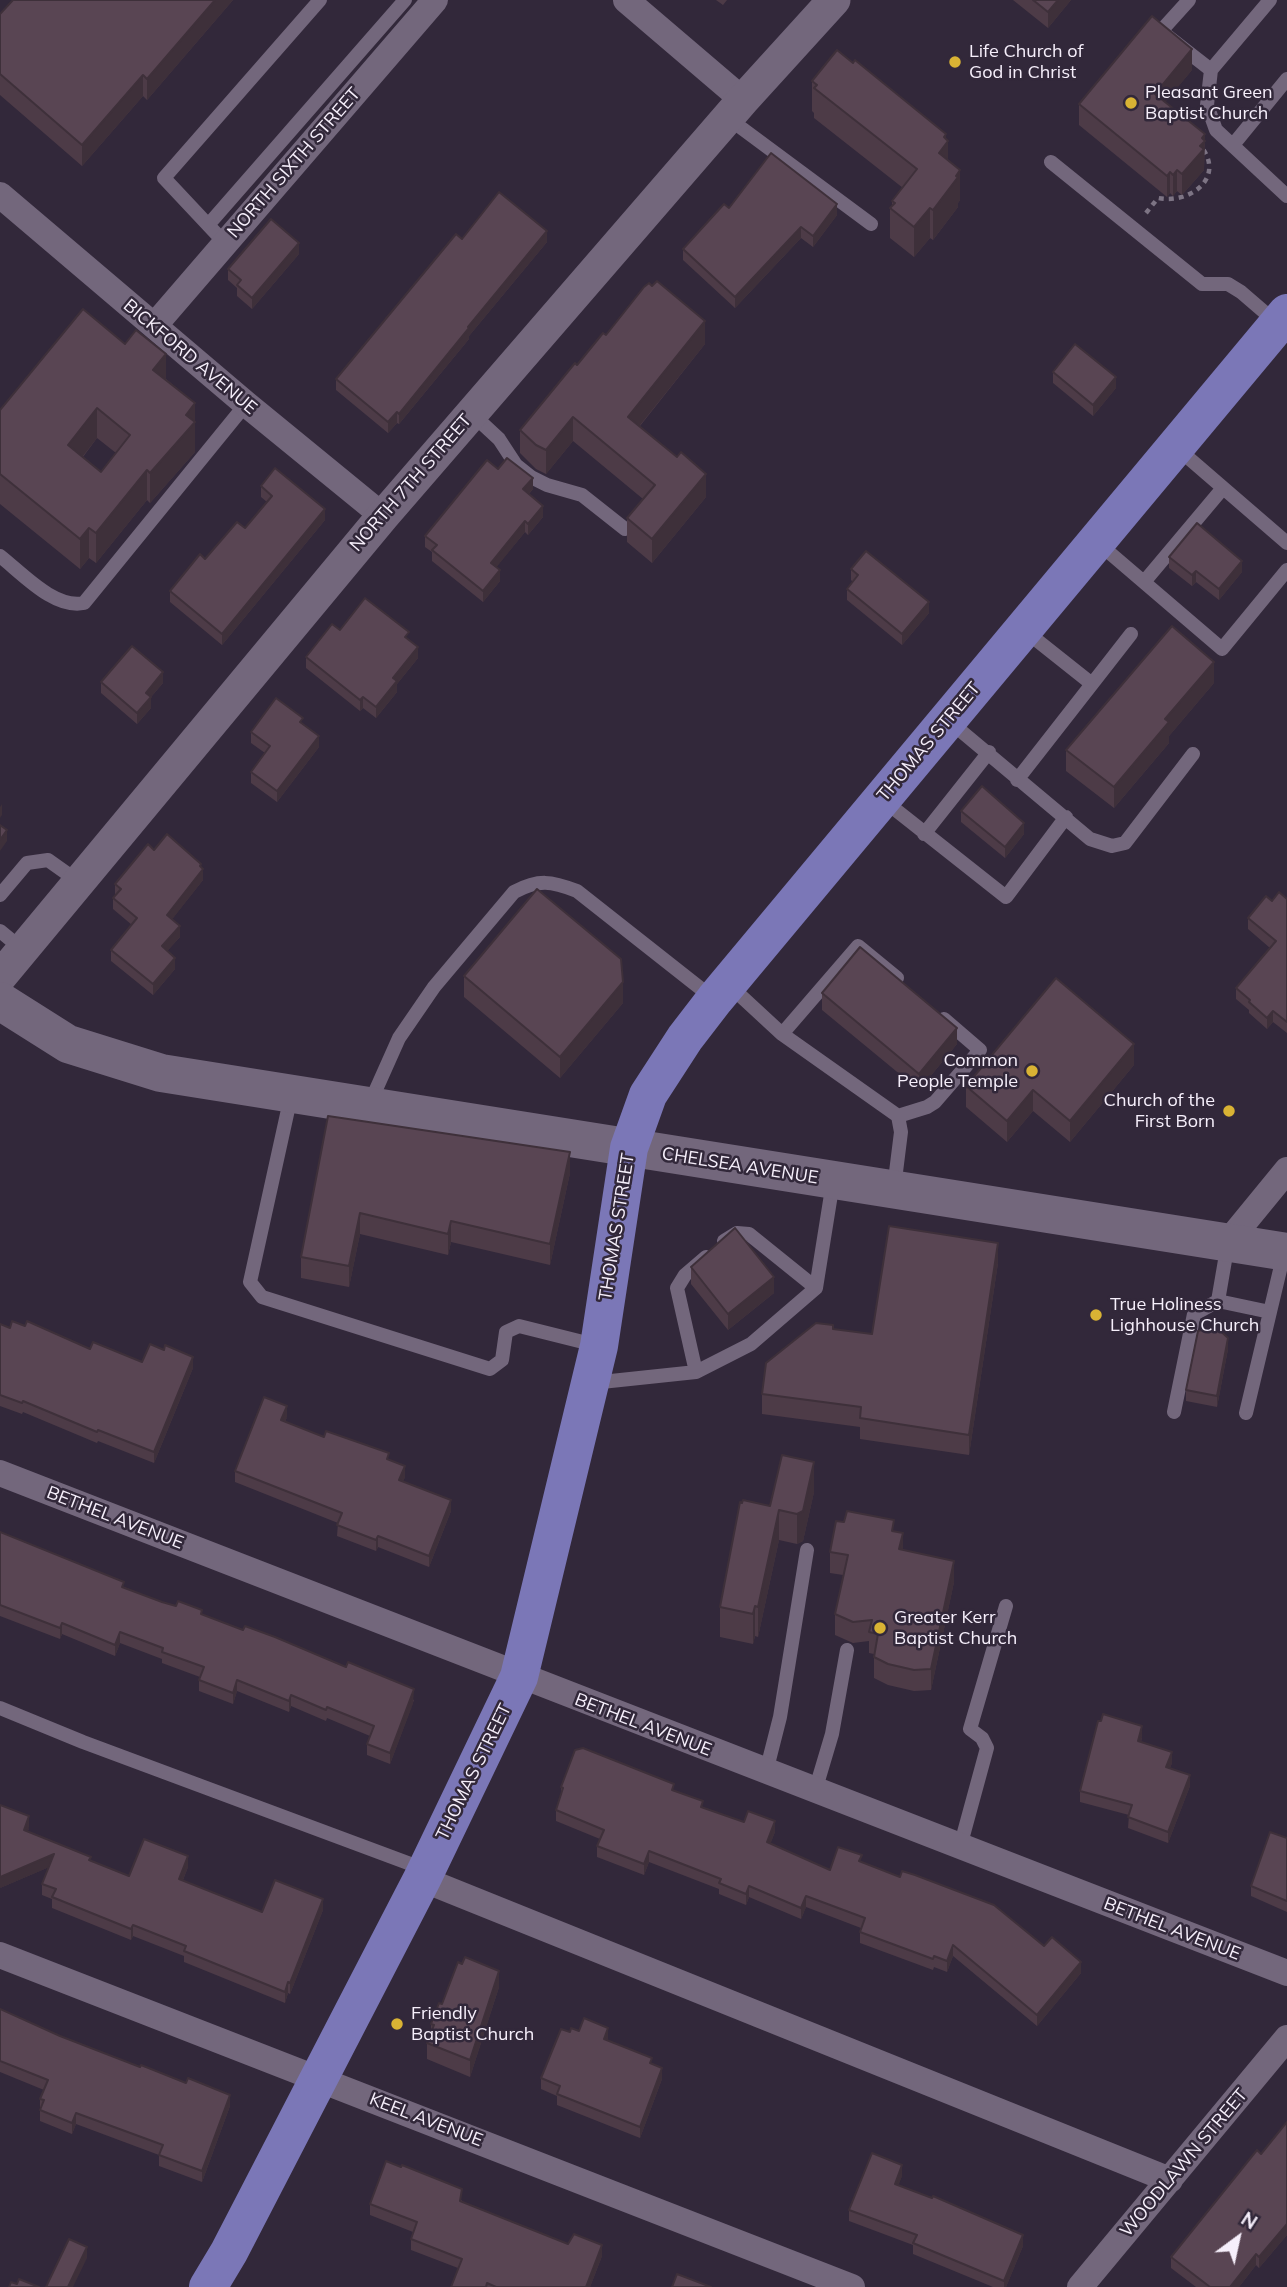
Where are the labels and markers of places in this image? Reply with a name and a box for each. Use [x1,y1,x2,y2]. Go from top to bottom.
place label: Life Church of God in Christ [969,41,1084,84]
marker: Life Church of God in Christ [947,54,963,70]
place label: Pleasant Green Baptist Church [1145,82,1273,124]
marker: Pleasant Green Baptist Church [1123,95,1139,111]
place label: Common People Temple [897,1050,1018,1092]
marker: Common People Temple [1024,1063,1040,1079]
place label: Church of the First Born [1104,1090,1215,1132]
marker: Church of the First Born [1221,1103,1237,1119]
place label: True Holiness Lighhouse Church [1110,1294,1259,1336]
marker: True Holiness Lighhouse Church [1088,1307,1104,1323]
place label: Greater Kerr Baptist Church [894,1607,1017,1650]
marker: Greater Kerr Baptist Church [872,1620,888,1636]
place label: Friendly Baptist Church [411,2003,534,2046]
marker: Friendly Baptist Church [389,2016,405,2032]

